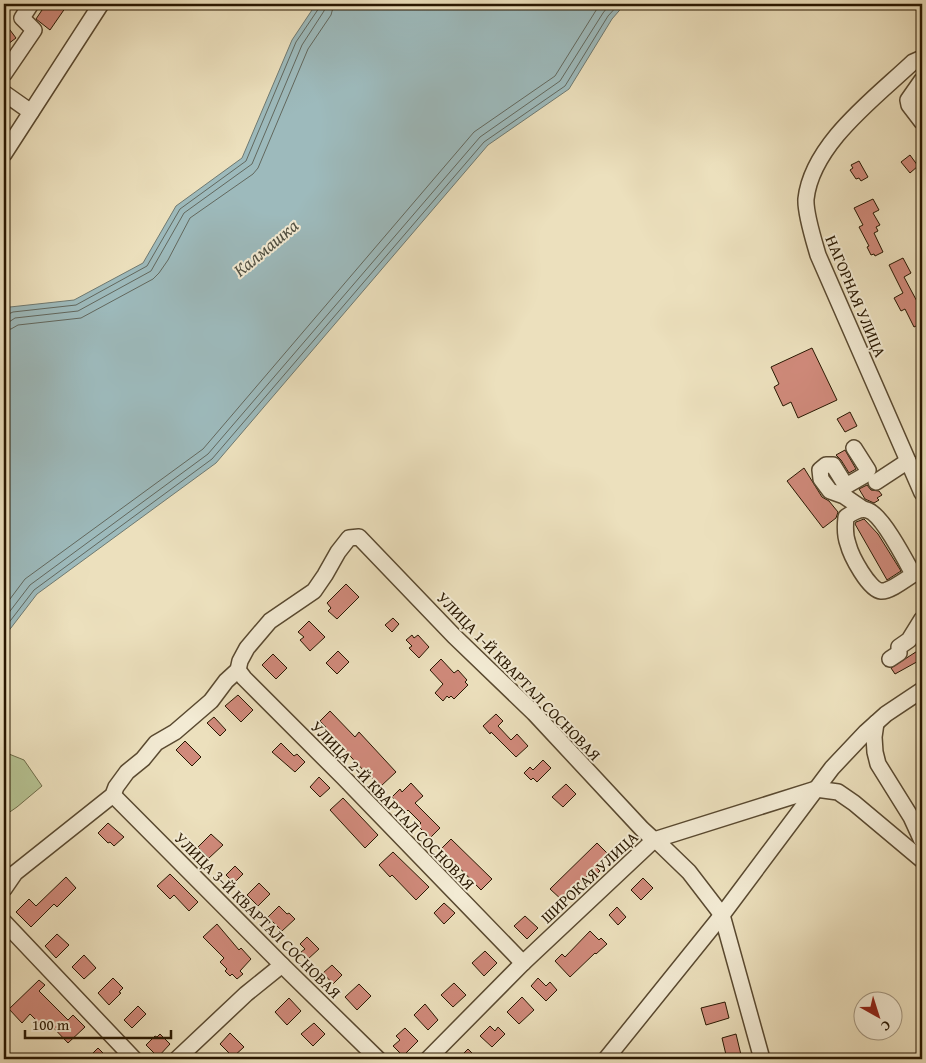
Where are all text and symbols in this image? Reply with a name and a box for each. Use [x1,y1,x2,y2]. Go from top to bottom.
water label: Калмашка [227,212,305,283]
street label: НАГОРНАЯ УЛИЦА [819,231,893,361]
street label: УЛИЦА 1-Й КВАРТАЛ СОСНОВАЯ [432,586,607,766]
street label: УЛИЦА 2-Й КВАРТАЛ СОСНОВАЯ [306,715,481,895]
street label: ШИРОКАЯ УЛИЦА [535,825,643,929]
street label: УЛИЦА 3-Й КВАРТАЛ СОСНОВАЯ [169,826,347,1004]
north arrow [854,990,904,1040]
scale bar [25,1008,171,1040]
text: 100 m [32,1014,70,1035]
text: С [877,1016,896,1036]

